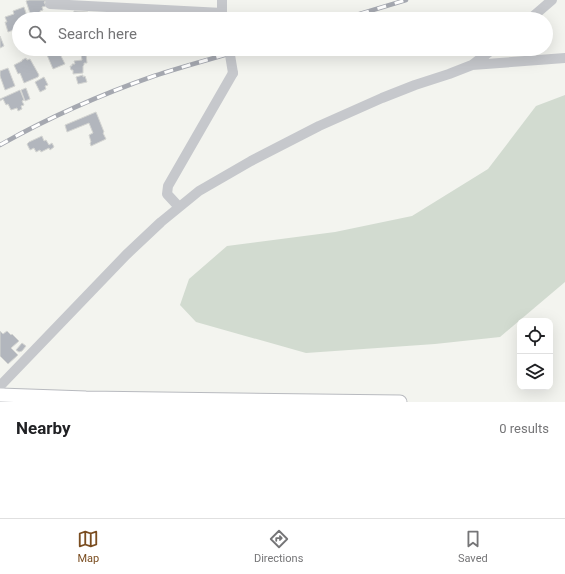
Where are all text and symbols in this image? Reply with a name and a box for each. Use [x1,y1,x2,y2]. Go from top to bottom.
search box [12,12,553,56]
icon: search [26,23,48,45]
text: Search here [58,25,137,43]
map controls [517,318,553,390]
button: locate [517,318,553,354]
button: layers [517,354,553,390]
text: Nearby [16,418,71,438]
text: 0 results [499,421,549,436]
tab: Map [77,528,99,565]
tab: Directions [254,528,303,565]
tab: Saved [458,528,488,565]

